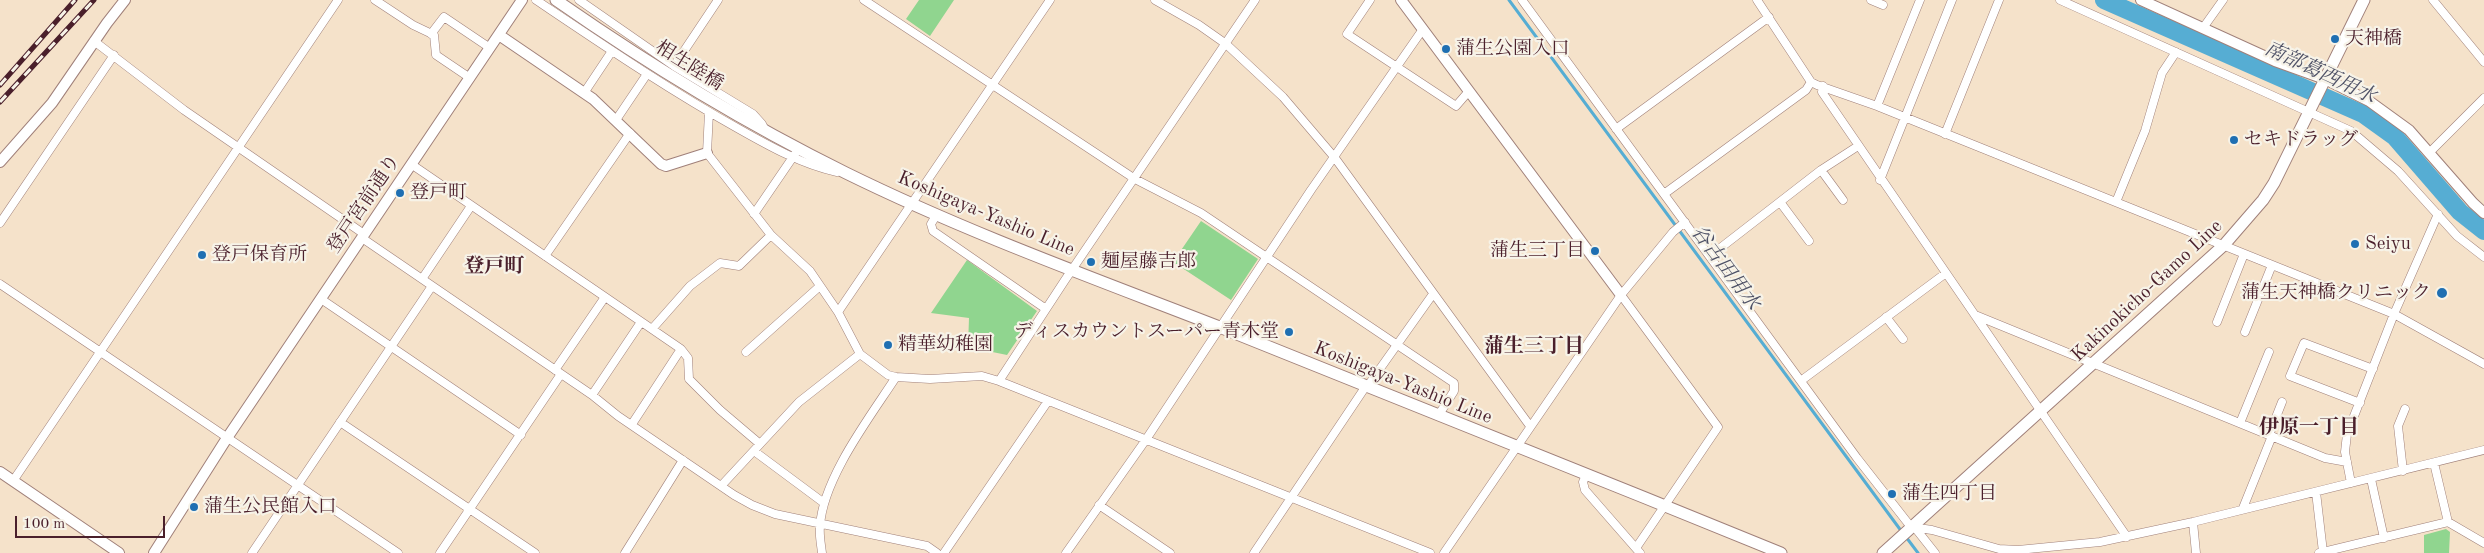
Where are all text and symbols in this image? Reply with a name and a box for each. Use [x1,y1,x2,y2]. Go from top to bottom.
place label: 天神橋 [2345,28,2402,50]
marker: 天神橋 [2329,33,2341,45]
street label: 相生陸橋 [651,36,727,96]
water label: 南部葛西用水 [2261,37,2379,109]
place label: 蒲生公園入口 [1456,38,1570,60]
marker: 蒲生公園入口 [1440,43,1452,55]
place label: セキドラッグ [2244,129,2358,151]
marker: セキドラッグ [2228,134,2240,146]
street label: 登戸宮前通り [323,150,405,258]
street label: Koshigaya-Yashio Line [894,166,1078,262]
place label: 登戸町 [410,182,467,204]
marker: 登戸町 [394,187,406,199]
street label: Kakinokicho-Gamo Line [2067,215,2227,367]
water label: 谷古田用水 [1685,221,1765,315]
place label: Seiyu [2365,233,2411,255]
marker: Seiyu [2349,238,2361,250]
place label: 蒲生三丁目 [1490,240,1585,262]
place label: 登戸保育所 [212,244,307,266]
marker: 蒲生三丁目 [1589,245,1601,257]
marker: 登戸保育所 [196,249,208,261]
place label: 麺屋藤吉郎 [1101,251,1196,273]
district label: 登戸町 [464,255,524,279]
marker: 麺屋藤吉郎 [1085,256,1097,268]
place label: 蒲生天神橋クリニック [2241,282,2431,304]
marker: 蒲生天神橋クリニック [2435,286,2449,300]
place label: ディスカウントスーパー青木堂 [1014,321,1279,343]
marker: ディスカウントスーパー青木堂 [1283,326,1295,338]
place label: 精華幼稚園 [898,334,993,356]
district label: 蒲生三丁目 [1484,335,1584,359]
street label: Koshigaya-Yashio Line [1311,337,1495,429]
marker: 精華幼稚園 [882,339,894,351]
district label: 伊原一丁目 [2259,416,2359,440]
place label: 蒲生四丁目 [1902,483,1997,505]
marker: 蒲生四丁目 [1886,488,1898,500]
place label: 蒲生公民館入口 [204,496,337,518]
marker: 蒲生公民館入口 [188,501,200,513]
scale bar [18,506,168,538]
text: 100 m [23,517,65,532]

